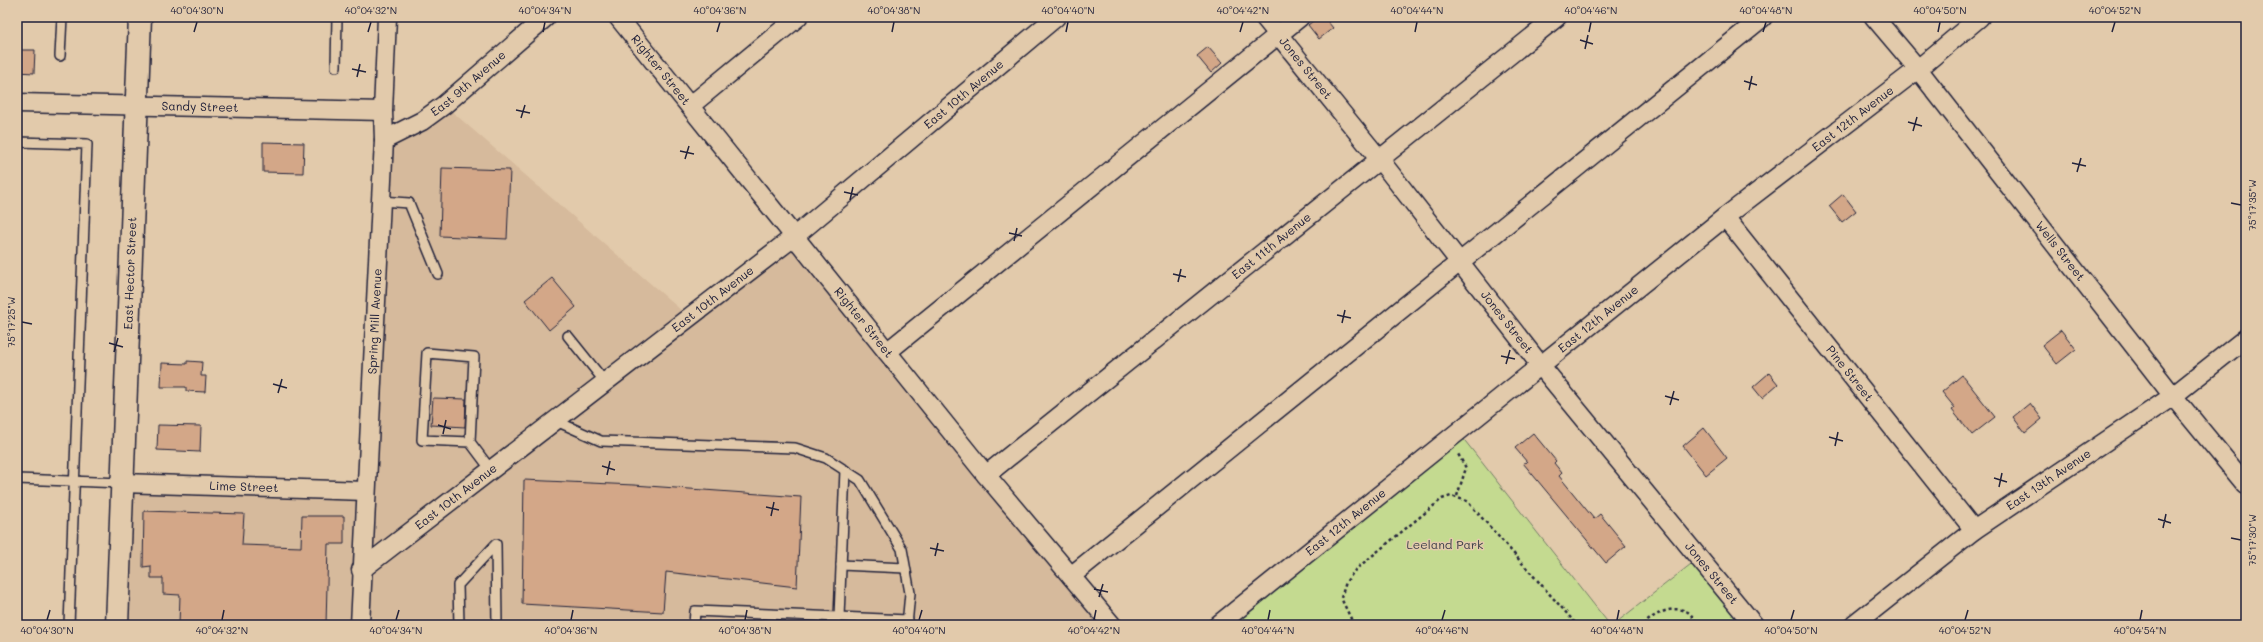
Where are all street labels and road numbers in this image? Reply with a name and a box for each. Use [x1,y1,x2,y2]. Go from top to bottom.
street label: Righter Street [628,31,695,108]
street label: Jones Street [1276,33,1336,102]
street label: East 9th Avenue [427,46,509,119]
street label: East 10th Avenue [920,55,1006,132]
street label: East 12th Avenue [1808,82,1896,155]
street label: Sandy Street [161,97,239,115]
street label: East 11th Avenue [1228,208,1314,282]
street label: East Hector Street [119,216,139,330]
street label: Wells Street [2032,217,2089,284]
street label: East 10th Avenue [668,262,757,335]
street label: Spring Mill Avenue [363,268,385,375]
street label: East 12th Avenue [1554,281,1641,356]
street label: Righter Street [831,283,897,360]
street label: Jones Street [1478,287,1537,356]
street label: Pine Street [1823,342,1877,404]
street label: East 13th Avenue [2002,445,2094,513]
street label: East 10th Avenue [411,459,500,533]
street label: Lime Street [209,477,279,495]
street label: East 12th Avenue [1302,484,1389,559]
street label: Jones Street [1682,538,1742,607]

